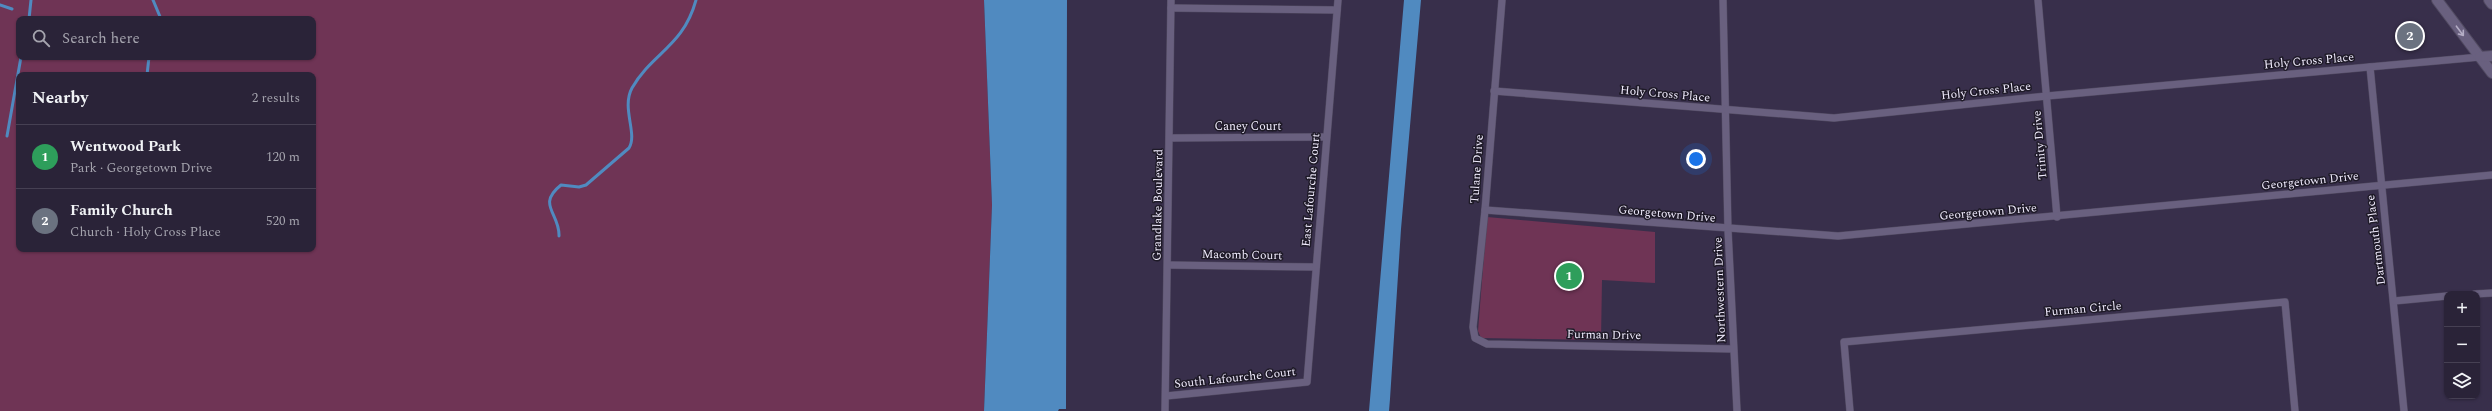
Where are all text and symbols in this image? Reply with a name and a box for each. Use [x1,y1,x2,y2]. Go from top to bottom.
search box [16,16,316,60]
pin: 2 [2397,21,2423,51]
one-way arrow [2456,26,2464,37]
icon: search [30,27,52,49]
text: Search here [62,27,140,50]
street label: Holy Cross Place [2263,48,2355,74]
street label: Holy Cross Place [1940,77,2032,105]
street label: Holy Cross Place [1619,81,1711,107]
text: Nearby [32,85,88,111]
text: 2 results [252,88,300,108]
street label: Trinity Drive [2027,109,2052,180]
street label: Caney Court [1214,117,1282,136]
street label: East Lafourche Court [1297,132,1325,248]
street label: Tulane Drive [1465,134,1489,204]
text: Wentwood Park [70,135,181,158]
text: 1 [41,147,49,167]
text: 120 m [266,147,300,167]
street label: Grandlake Boulevard [1148,149,1168,261]
your location [1686,149,1706,169]
text: Park · Georgetown Drive [70,158,212,178]
street label: Georgetown Drive [2260,166,2360,196]
street label: Dartmouth Place [2361,194,2391,286]
street label: Georgetown Drive [1939,198,2038,226]
text: Family Church [70,199,173,222]
street label: Georgetown Drive [1618,200,1717,228]
text: 2 [41,211,49,231]
text: 520 m [266,211,300,231]
text: Church · Holy Cross Place [70,222,221,242]
street label: Northwestern Drive [1709,236,1731,343]
street label: Macomb Court [1202,245,1282,265]
pin: 1 [1556,261,1582,291]
map controls [2444,291,2480,399]
button: + [2444,291,2480,327]
street label: Furman Circle [2044,296,2122,322]
street label: Furman Drive [1567,325,1641,345]
button: − [2444,327,2480,363]
street label: South Lafourche Court [1173,362,1297,394]
button: layers [2444,363,2480,399]

